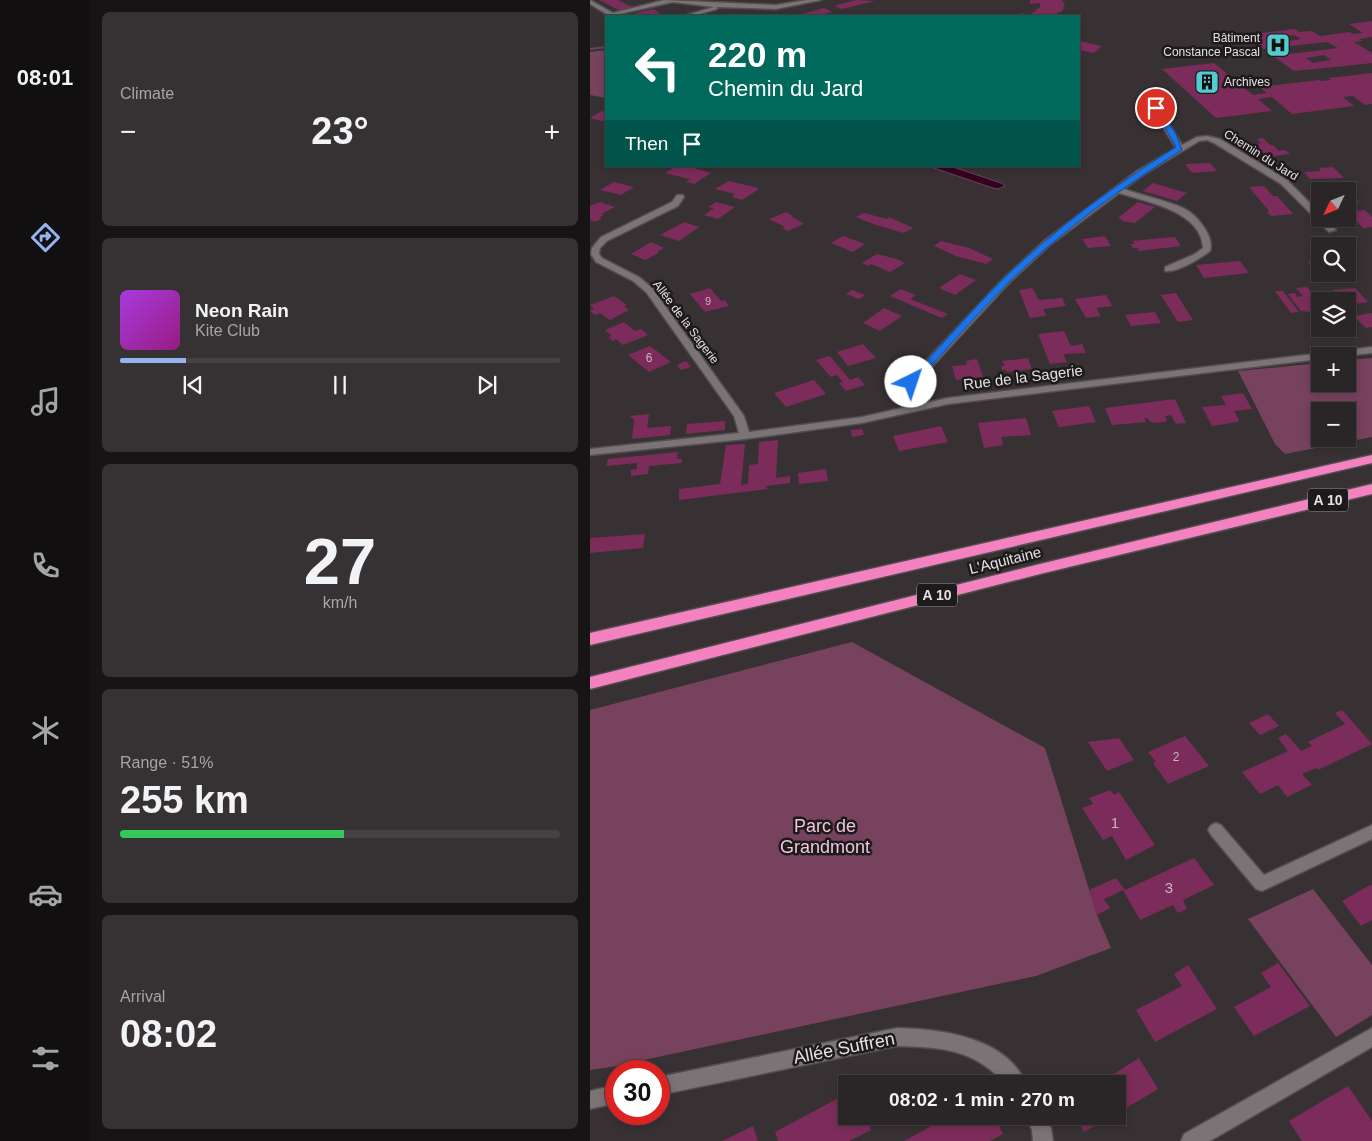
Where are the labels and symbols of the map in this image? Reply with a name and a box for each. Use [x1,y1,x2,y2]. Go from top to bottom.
place label: Bâtiment Constance Pascal [1163,31,1261,59]
hospital icon: Bâtiment Constance Pascal [1265,32,1291,58]
building icon: Archives [1194,69,1220,95]
place label: Archives [1224,75,1270,89]
pin [1135,87,1177,129]
street label: Chemin du Jard [1221,127,1301,183]
north arrow [1311,182,1356,228]
street label: Allée de la Sagerie [650,278,722,367]
house number: 9 [705,295,711,307]
house number: 6 [646,351,653,365]
position arrow [884,355,936,407]
street label: Rue de la Sagerie [962,361,1084,393]
road number: A 10 [1308,488,1348,512]
street label: L'Aquitaine [967,543,1043,577]
road number: A 10 [917,584,957,606]
house number: 2 [1173,750,1180,764]
house number: 1 [1111,814,1119,831]
park label: Parc de Grandmont [780,816,870,857]
house number: 3 [1165,879,1173,896]
street label: Allée Suffren [792,1028,896,1068]
speed limit sign: 30 [605,1060,670,1125]

